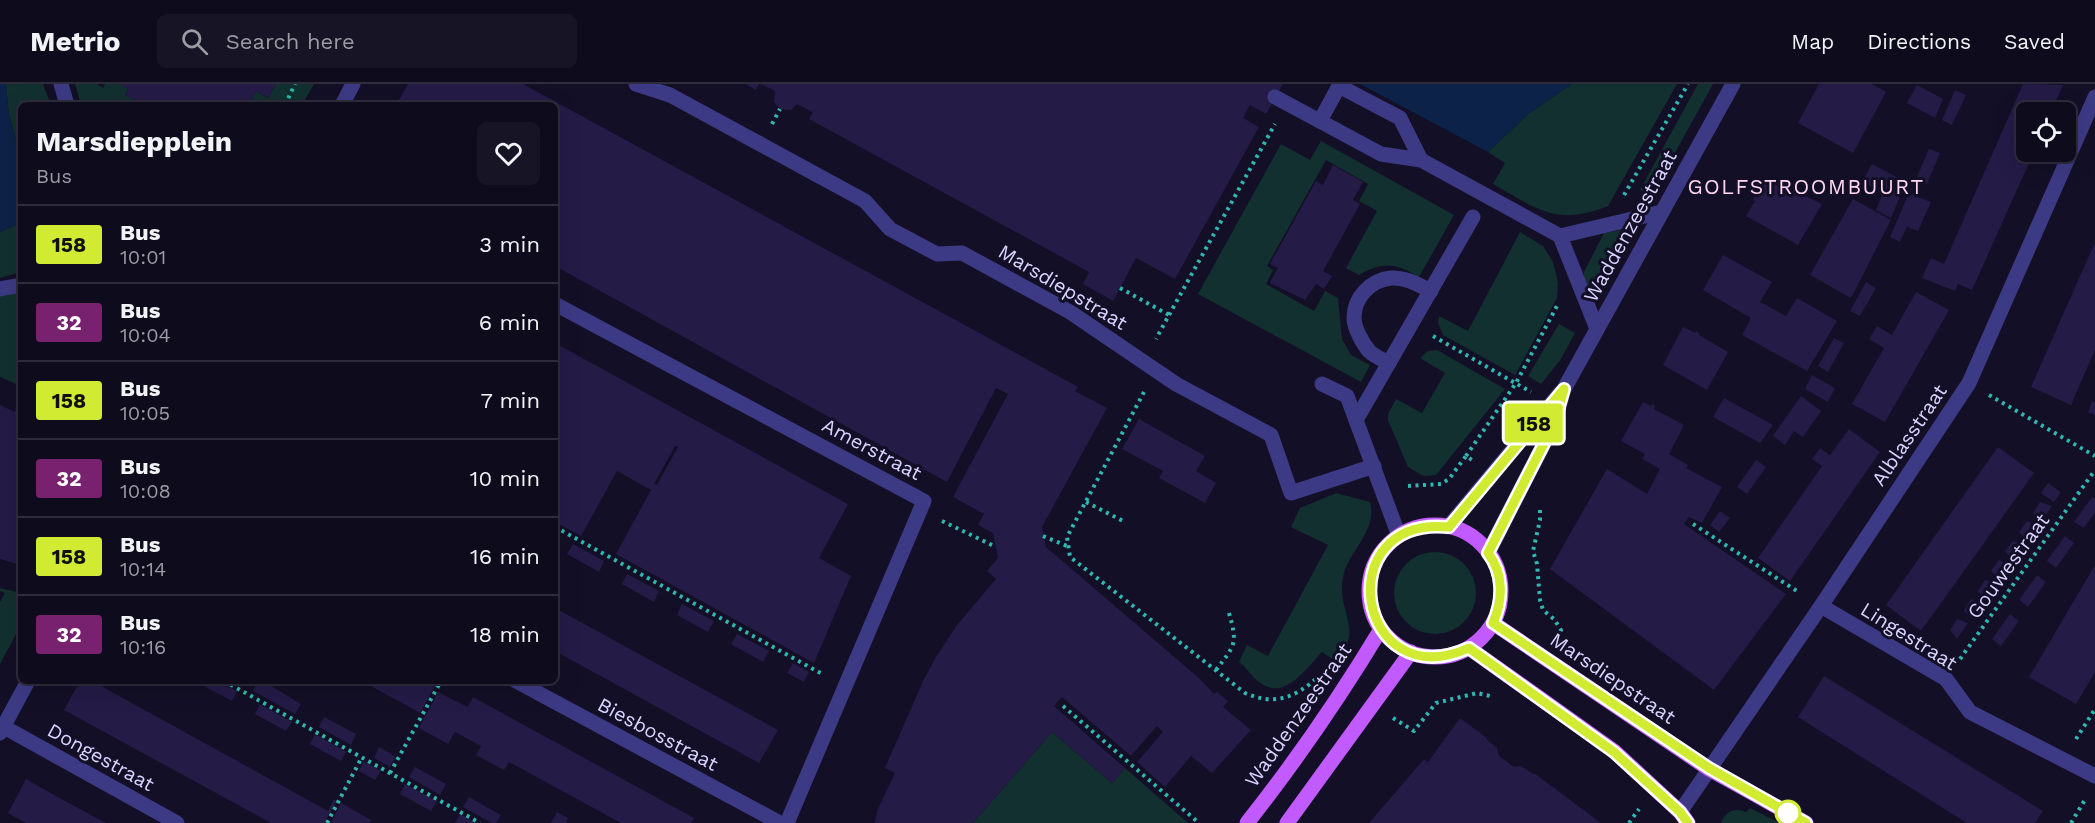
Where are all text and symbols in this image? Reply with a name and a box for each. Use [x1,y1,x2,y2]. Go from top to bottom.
search box [157,14,577,68]
text: Metrio [30,25,121,58]
icon: search [178,25,211,58]
text: Search here [226,29,355,54]
text: Map [1791,29,1834,54]
text: Directions [1867,29,1971,54]
text: Saved [2004,29,2065,54]
map controls [2016,102,2076,162]
button: locate [2016,102,2076,162]
button: heart [477,122,540,185]
text: Marsdiepplein [36,125,232,158]
street label: Waddenzeestraat [1578,145,1682,306]
text: Bus [36,164,72,188]
district label: GOLFSTROOMBUURT [1687,174,1925,199]
text: Bus [120,220,160,245]
text: 158 [52,232,86,257]
text: 3 min [479,232,540,257]
street label: Marsdiepstraat [994,239,1132,335]
text: 10:01 [120,245,166,269]
text: Bus [120,298,160,323]
text: 32 [57,310,81,335]
text: 6 min [479,310,540,335]
text: 10:04 [120,323,171,347]
text: Bus [120,376,160,401]
street label: Alblasstraat [1866,379,1952,490]
text: 158 [52,388,86,413]
text: 7 min [480,388,540,413]
text: 10:05 [120,401,170,425]
line badge: 158 [1500,404,1568,442]
text: 158 [1517,411,1551,436]
street label: Amerstraat [818,413,926,485]
text: Bus [120,454,160,479]
text: 32 [57,466,81,491]
text: 10 min [470,466,540,491]
text: 10:08 [120,479,171,503]
street label: Gouwestraat [1962,508,2055,623]
text: Bus [120,532,160,557]
text: 158 [52,544,86,569]
text: 16 min [470,544,540,569]
text: 10:14 [120,557,166,581]
street label: Lingestraat [1856,597,1962,675]
text: Bus [120,610,160,635]
text: 32 [57,622,81,647]
text: 18 min [470,622,540,647]
street label: Marsdiepstraat [1546,627,1681,729]
text: 10:16 [120,635,166,659]
street label: Waddenzeestraat [1239,638,1357,791]
street label: Biesbosstraat [594,692,723,776]
street label: Dongestraat [43,718,159,796]
unlabelled marker [1775,800,1801,823]

